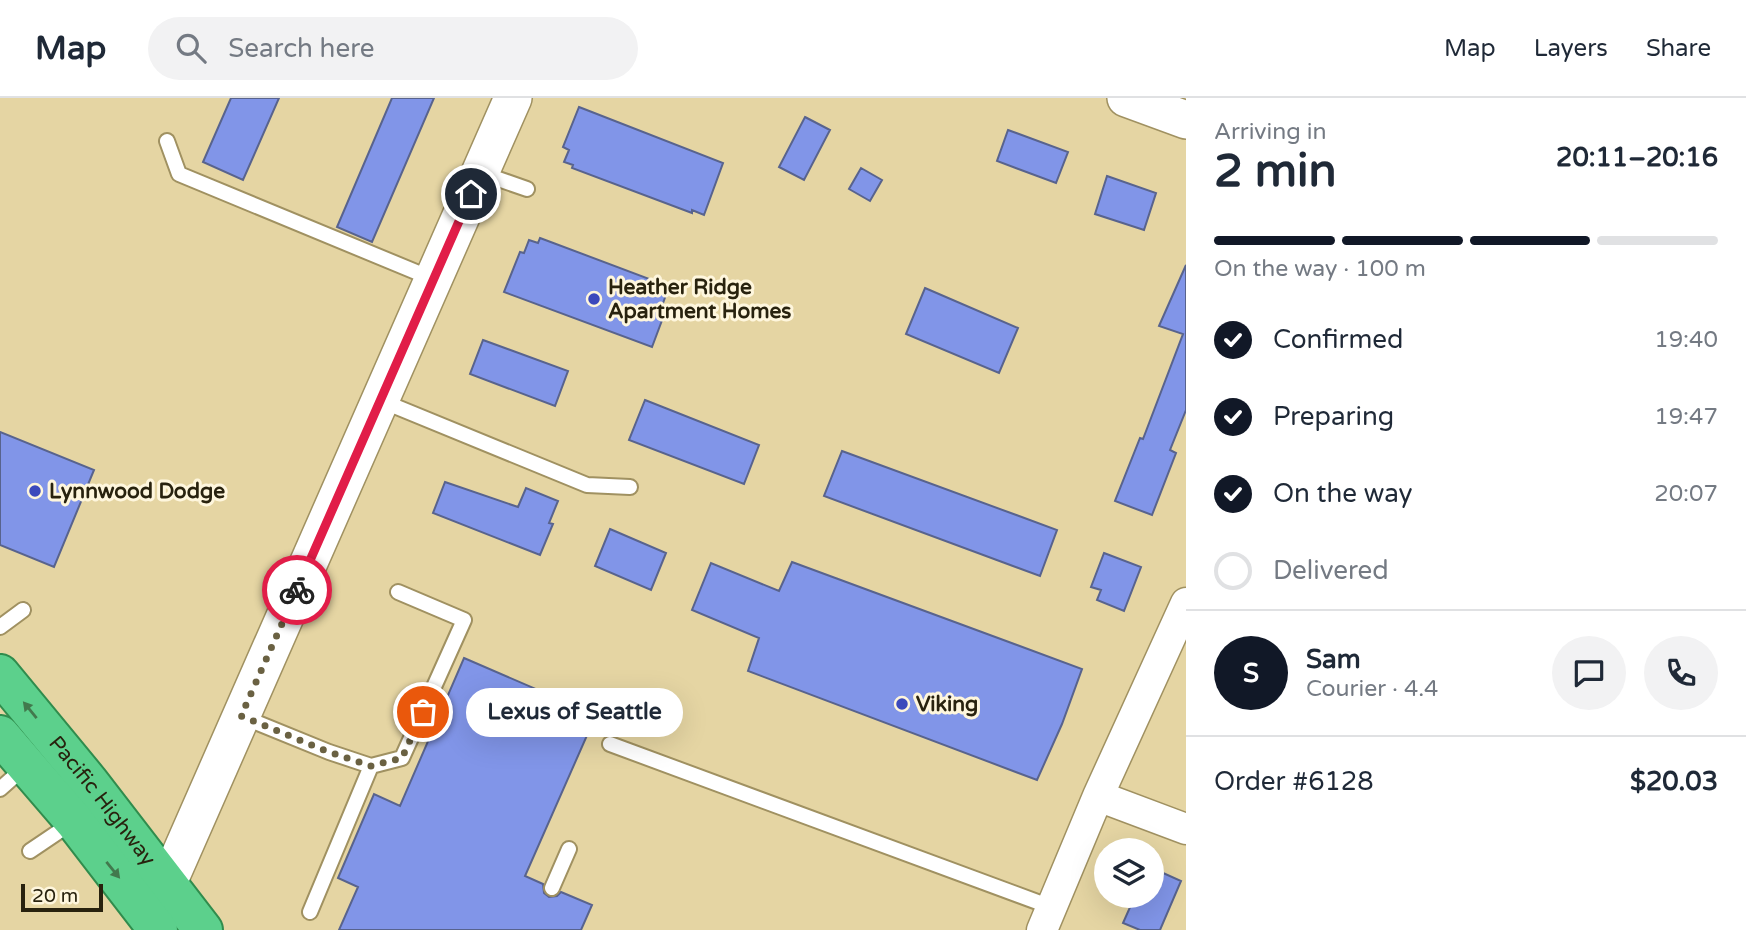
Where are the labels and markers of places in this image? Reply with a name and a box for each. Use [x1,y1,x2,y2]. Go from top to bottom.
pin [441,164,501,224]
place label: Heather Ridge Apartment Homes [608,275,791,324]
marker: Heather Ridge Apartment Homes [586,291,602,307]
place label: Lynnwood Dodge [49,479,225,504]
marker: Lynnwood Dodge [27,483,43,499]
pin [393,682,453,742]
callout: Lexus of Seattle [465,688,682,736]
place label: Viking [916,692,978,717]
marker: Viking [894,696,910,712]

